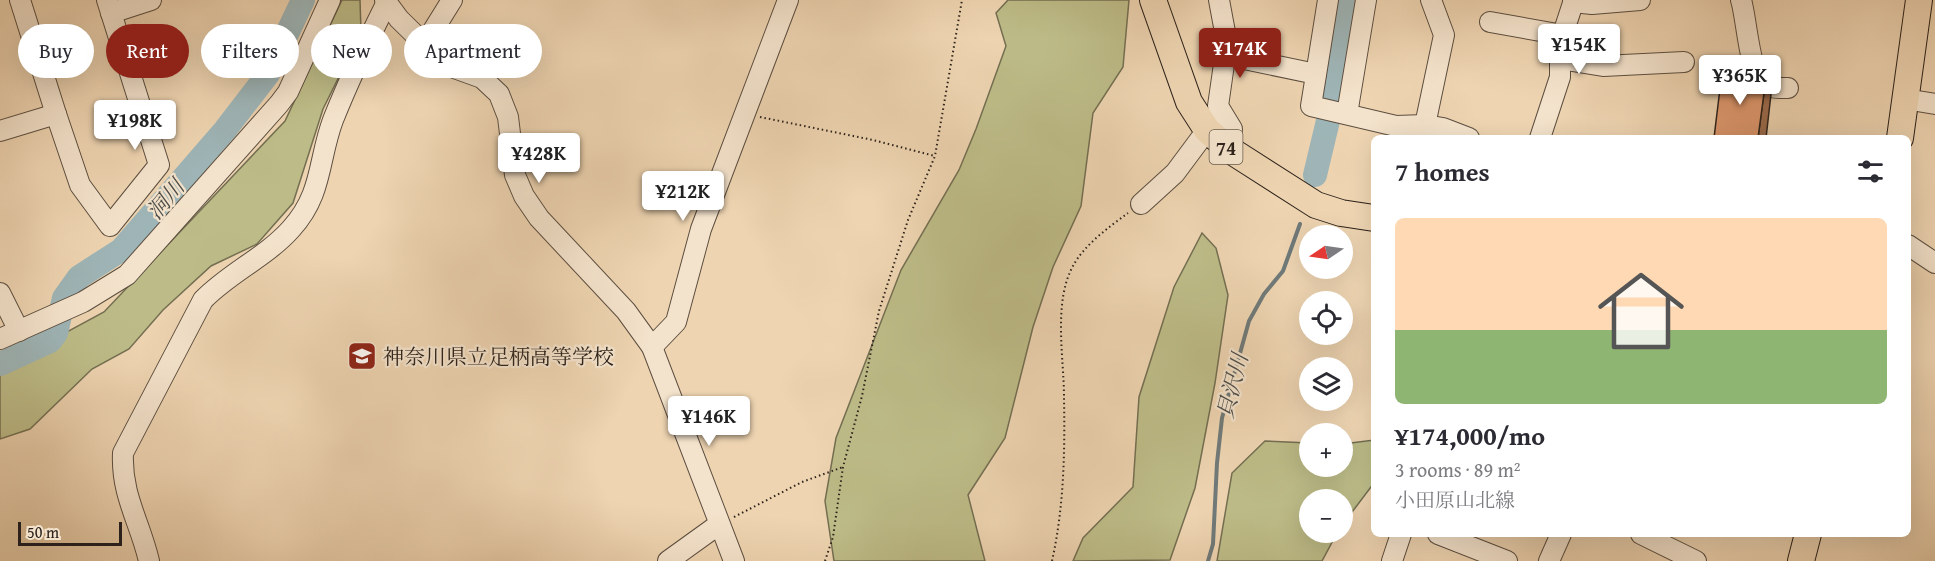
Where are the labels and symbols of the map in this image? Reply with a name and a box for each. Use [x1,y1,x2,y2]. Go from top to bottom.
pin: ¥154K [1537,24,1621,75]
pin: ¥174K [1198,28,1282,79]
pin: ¥365K [1698,55,1782,106]
pin: ¥198K [93,100,177,151]
road number: 74 [1210,130,1242,164]
pin: ¥428K [497,133,581,184]
water label: 洞川 [139,170,193,226]
pin: ¥212K [641,171,725,222]
north arrow [1299,225,1353,279]
school or university icon: 神奈川県立足柄高等学校 [346,340,378,372]
place label: 神奈川県立足柄高等学校 [383,341,614,372]
water label: 貝沢川 [1208,348,1256,422]
pin: ¥146K [667,396,751,447]
scale bar [18,519,122,546]

